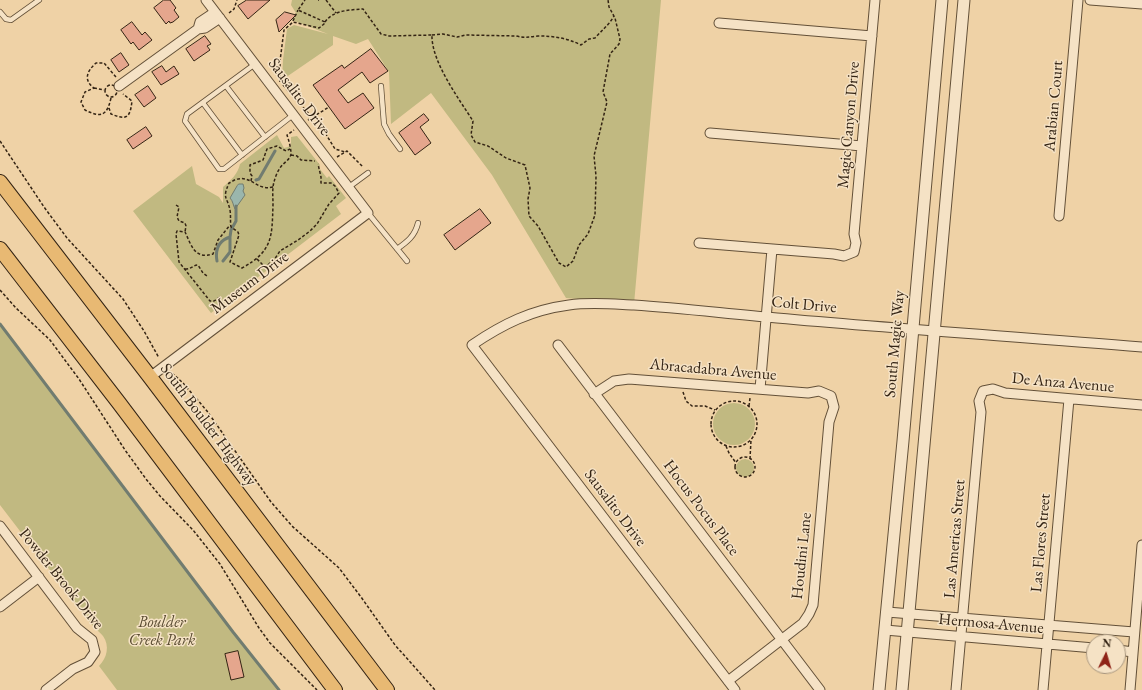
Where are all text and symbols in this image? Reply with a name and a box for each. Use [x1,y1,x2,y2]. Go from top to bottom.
street label: Sausalito Drive [264,55,334,139]
street label: Arabian Court [1040,60,1068,152]
street label: Magic Canyon Drive [834,61,864,189]
street label: Museum Drive [207,247,293,319]
street label: South Magic Way [881,290,909,398]
street label: Colt Drive [771,293,837,317]
street label: Abracadabra Avenue [649,355,777,385]
street label: South Boulder Highway [156,360,260,490]
street label: De Anza Avenue [1011,369,1115,397]
street label: Hocus Pocus Place [659,456,743,560]
street label: Sausalito Drive [580,466,650,550]
street label: Las Americas Street [940,479,970,599]
street label: Las Flores Street [1027,493,1055,593]
street label: Houdini Lane [788,512,816,600]
street label: Powder Brook Drive [14,525,108,633]
street label: Hermosa Avenue [938,610,1044,638]
park label: Boulder Creek Park [129,613,195,651]
north arrow [1086,634,1126,674]
text: N [1102,636,1112,650]

